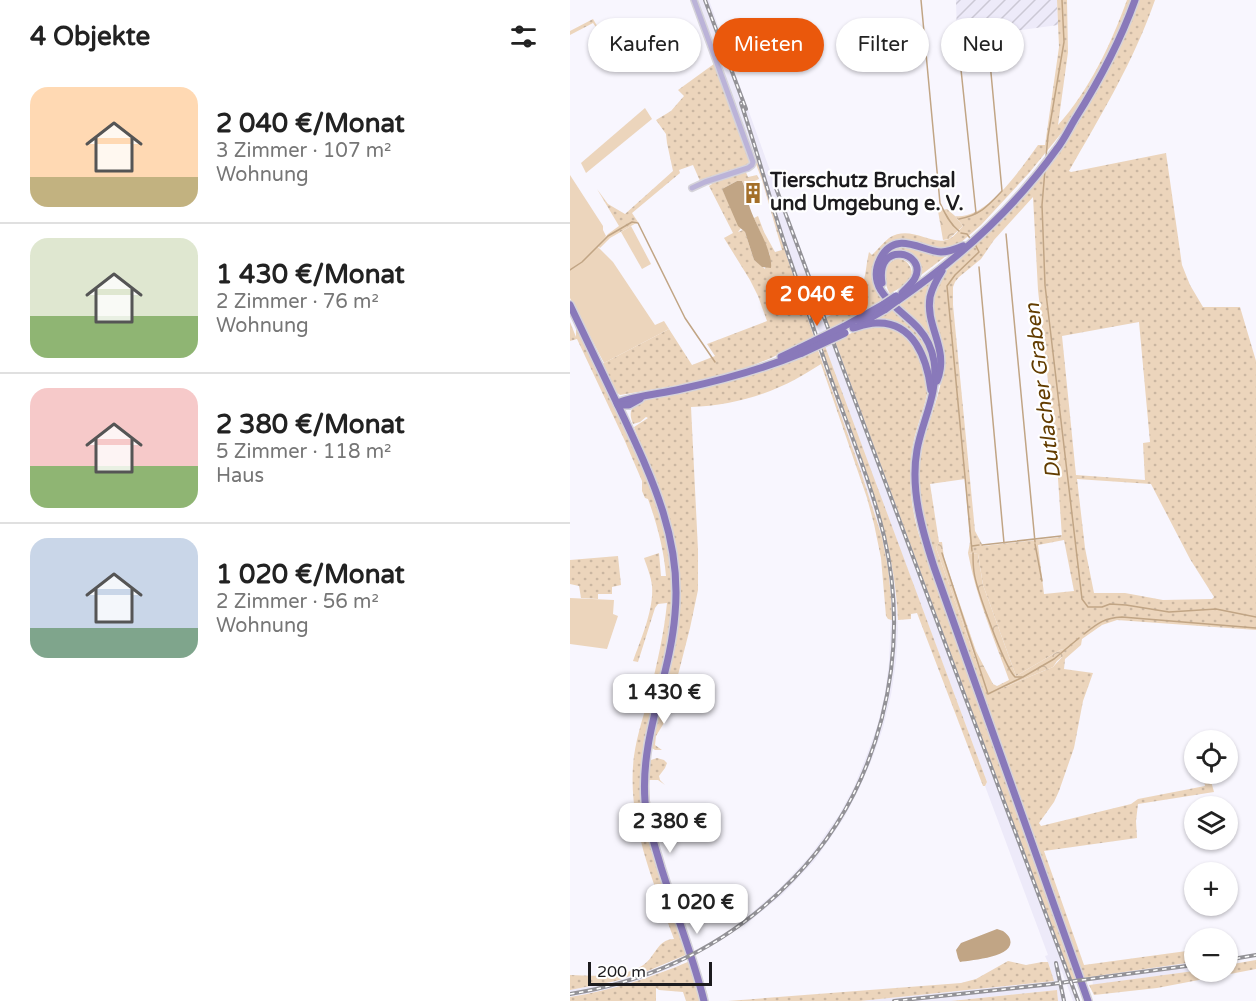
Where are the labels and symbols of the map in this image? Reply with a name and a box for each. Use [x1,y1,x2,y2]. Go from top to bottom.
place label: Tierschutz Bruchsal und Umgebung e. V. [769,169,964,216]
building icon: Tierschutz Bruchsal und Umgebung e. V. [741,181,765,205]
pin: 2 040 € [762,276,872,327]
water label: Dutlacher Graben [1020,301,1066,480]
pin: 1 430 € [609,674,719,725]
pin: 2 380 € [615,803,725,854]
pin: 1 020 € [642,884,752,935]
scale bar [588,959,712,986]

